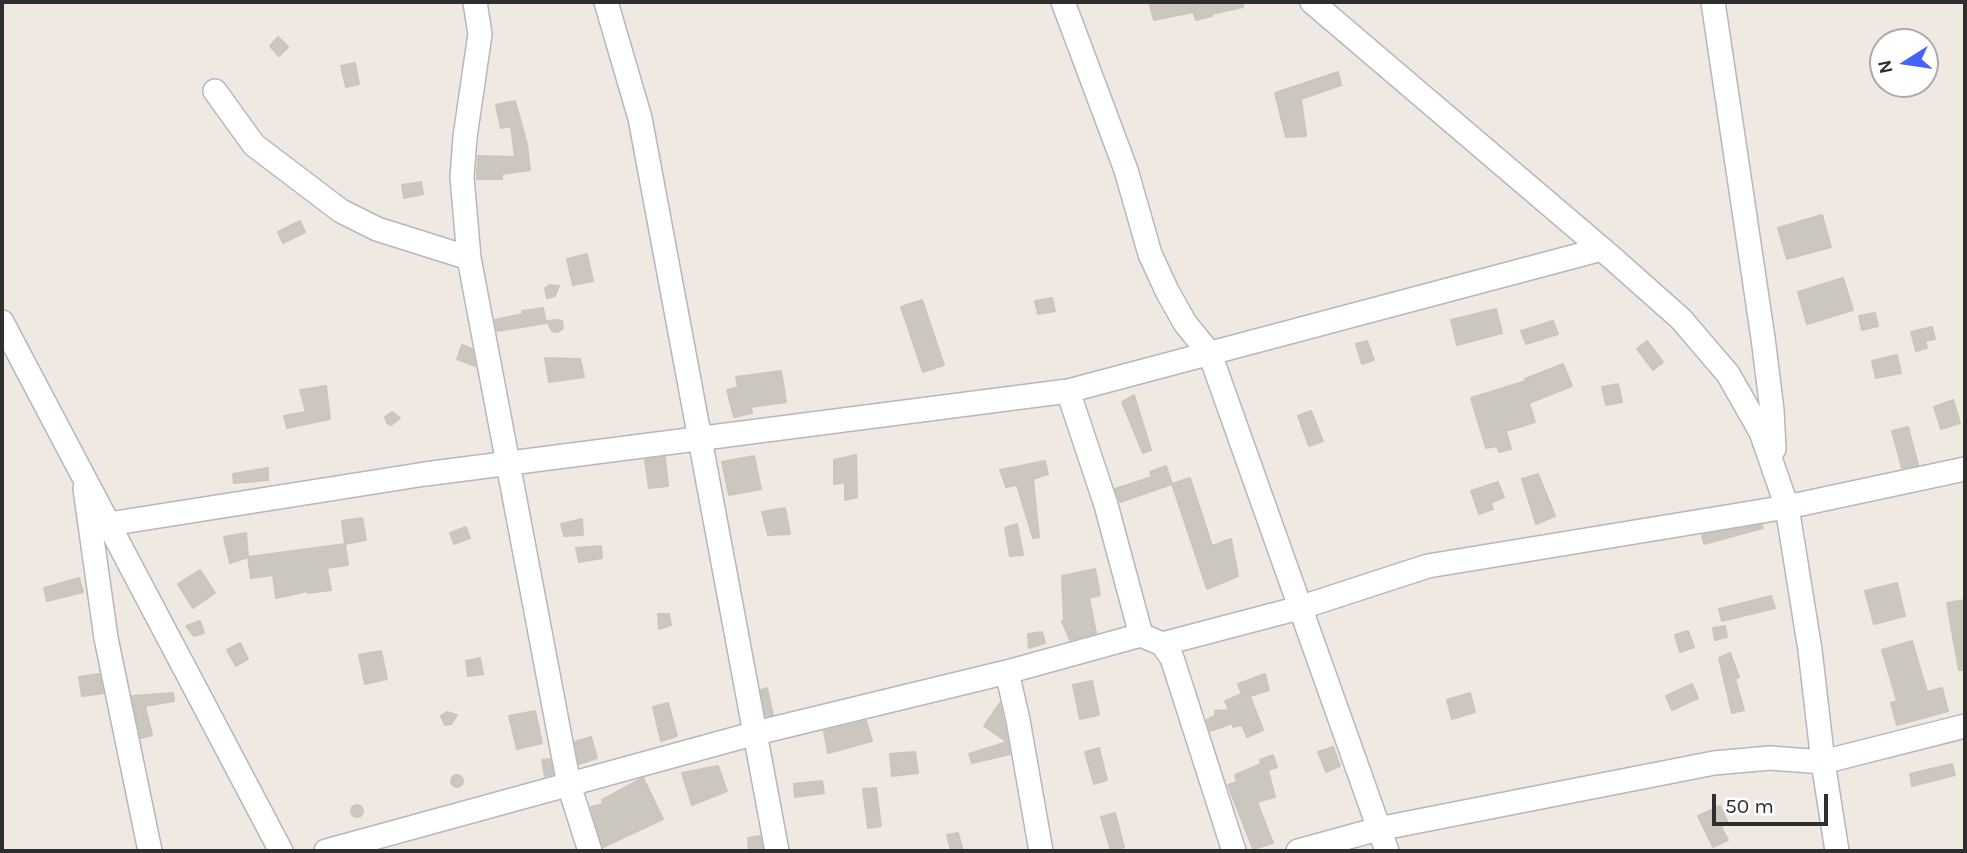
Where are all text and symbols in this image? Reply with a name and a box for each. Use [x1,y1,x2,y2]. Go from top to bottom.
north arrow [1869,28,1939,98]
text: N [1873,58,1898,76]
scale bar [1715,780,1830,824]
text: 50 m [1725,794,1774,818]

